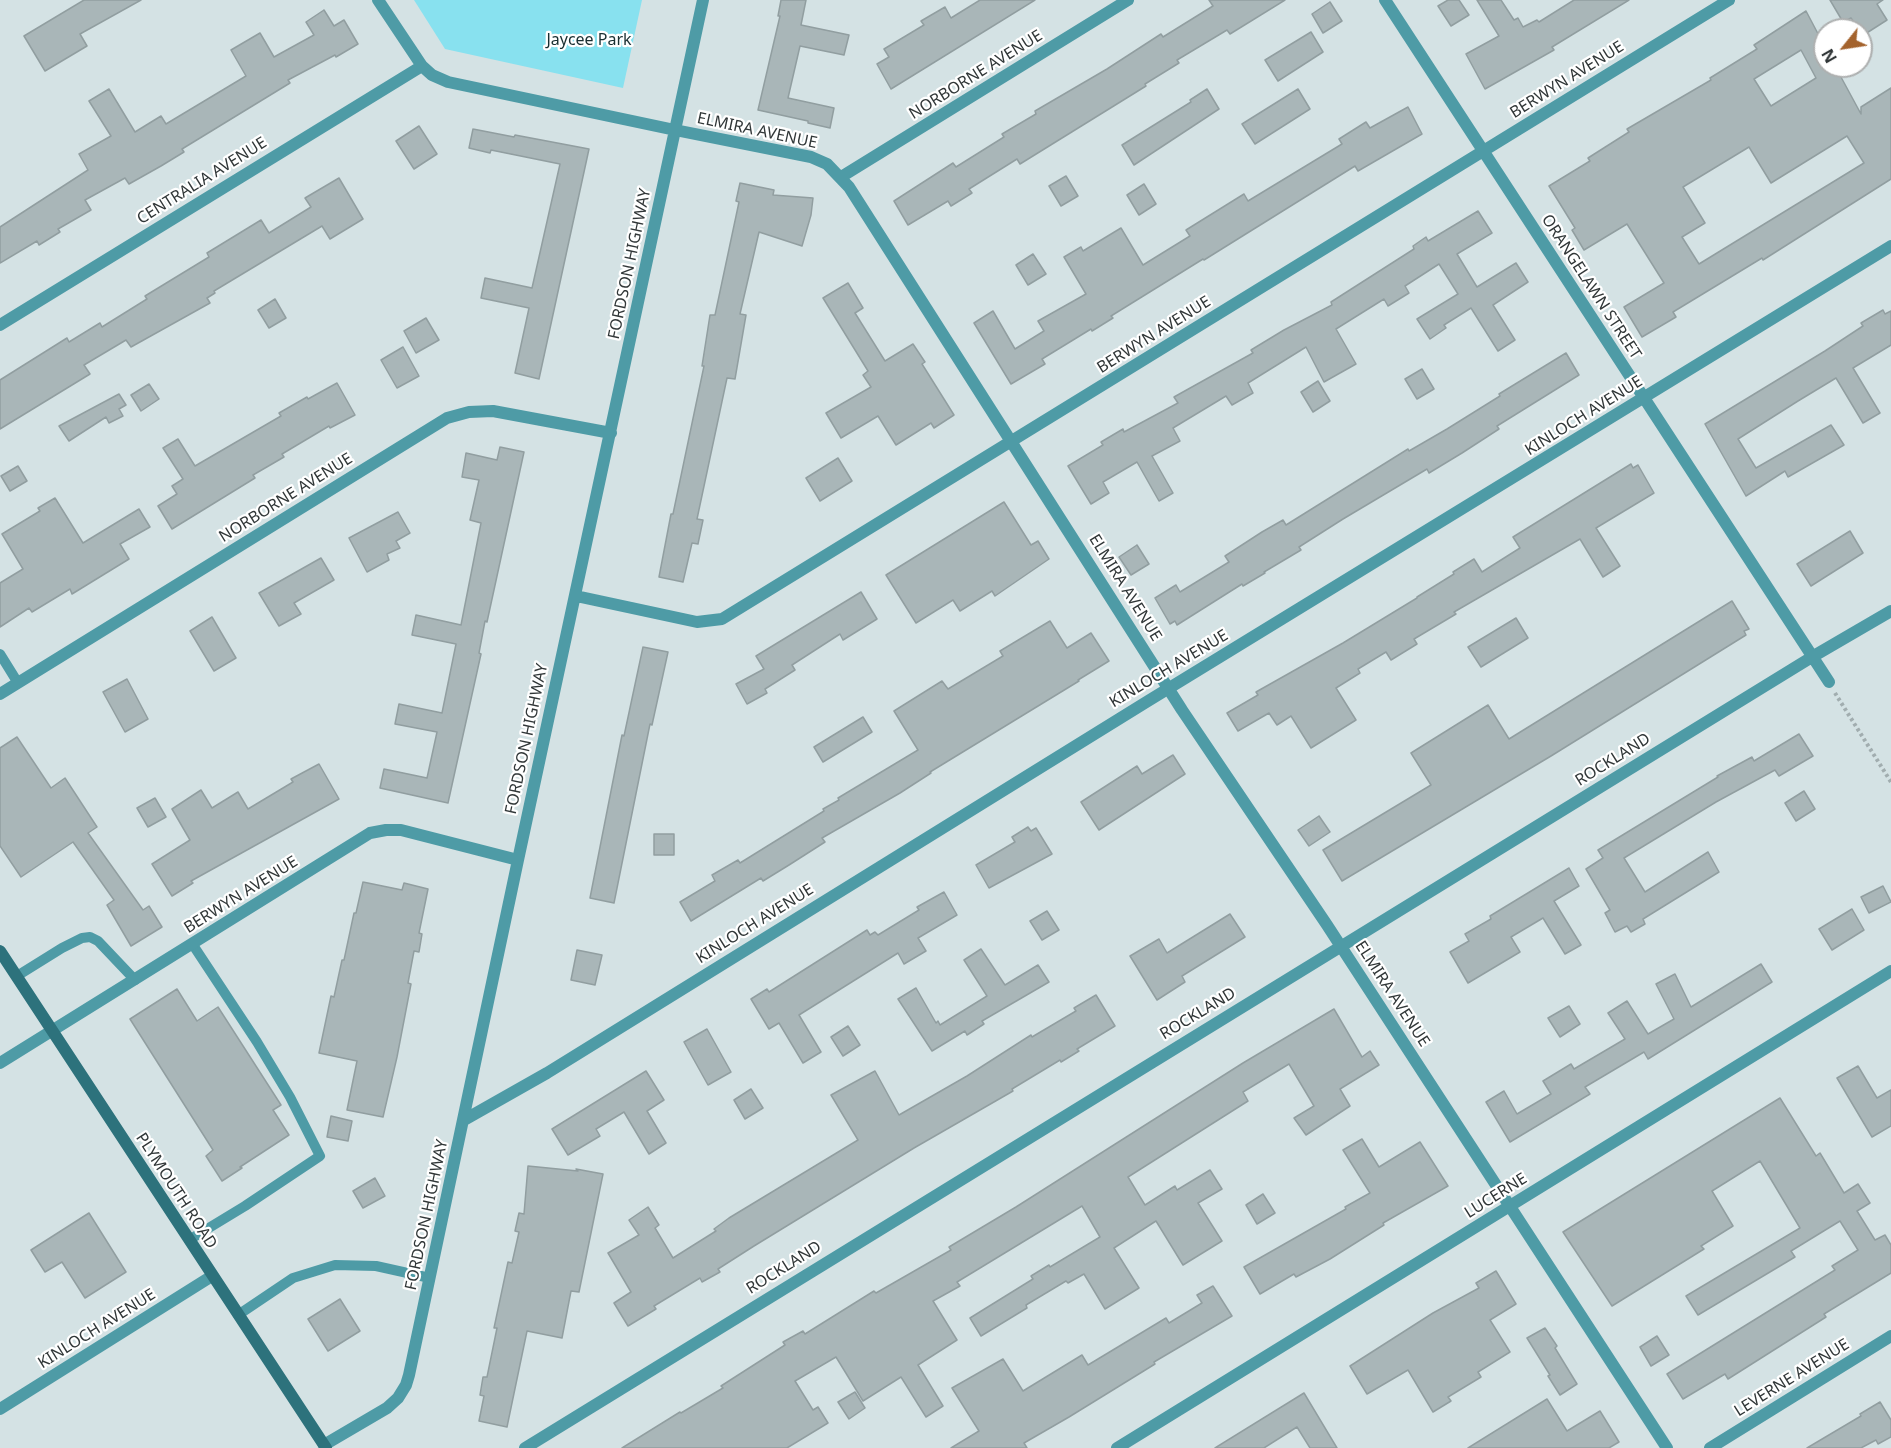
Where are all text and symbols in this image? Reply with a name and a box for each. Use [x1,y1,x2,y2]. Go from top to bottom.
north arrow [1813,18,1873,78]
street label: NORBORNE AVENUE [906,26,1046,124]
park label: Jaycee Park [546,30,632,50]
street label: BERWYN AVENUE [1507,37,1627,123]
text: N [1816,45,1842,67]
street label: ELMIRA AVENUE [695,109,819,153]
street label: CENTRALIA AVENUE [134,133,270,229]
street label: FORDSON HIGHWAY [605,187,655,341]
street label: ORANGELAWN STREET [1537,211,1645,363]
street label: BERWYN AVENUE [1094,292,1214,378]
street label: KINLOCH AVENUE [1522,372,1646,460]
street label: NORBORNE AVENUE [216,449,356,547]
street label: ELMIRA AVENUE [1084,531,1166,645]
street label: KINLOCH AVENUE [1106,626,1232,712]
street label: FORDSON HIGHWAY [502,662,552,816]
street label: ROCKLAND [1572,729,1654,791]
street label: BERWYN AVENUE [181,852,301,938]
street label: KINLOCH AVENUE [693,880,817,968]
street label: ELMIRA AVENUE [1351,937,1433,1051]
street label: ROCKLAND [1157,984,1239,1044]
street label: PLYMOUTH ROAD [131,1129,221,1253]
street label: FORDSON HIGHWAY [402,1138,452,1292]
street label: LUCERNE [1461,1169,1531,1223]
street label: ROCKLAND [743,1237,825,1299]
street label: KINLOCH AVENUE [35,1285,159,1373]
street label: LEVERNE AVENUE [1731,1335,1853,1421]

